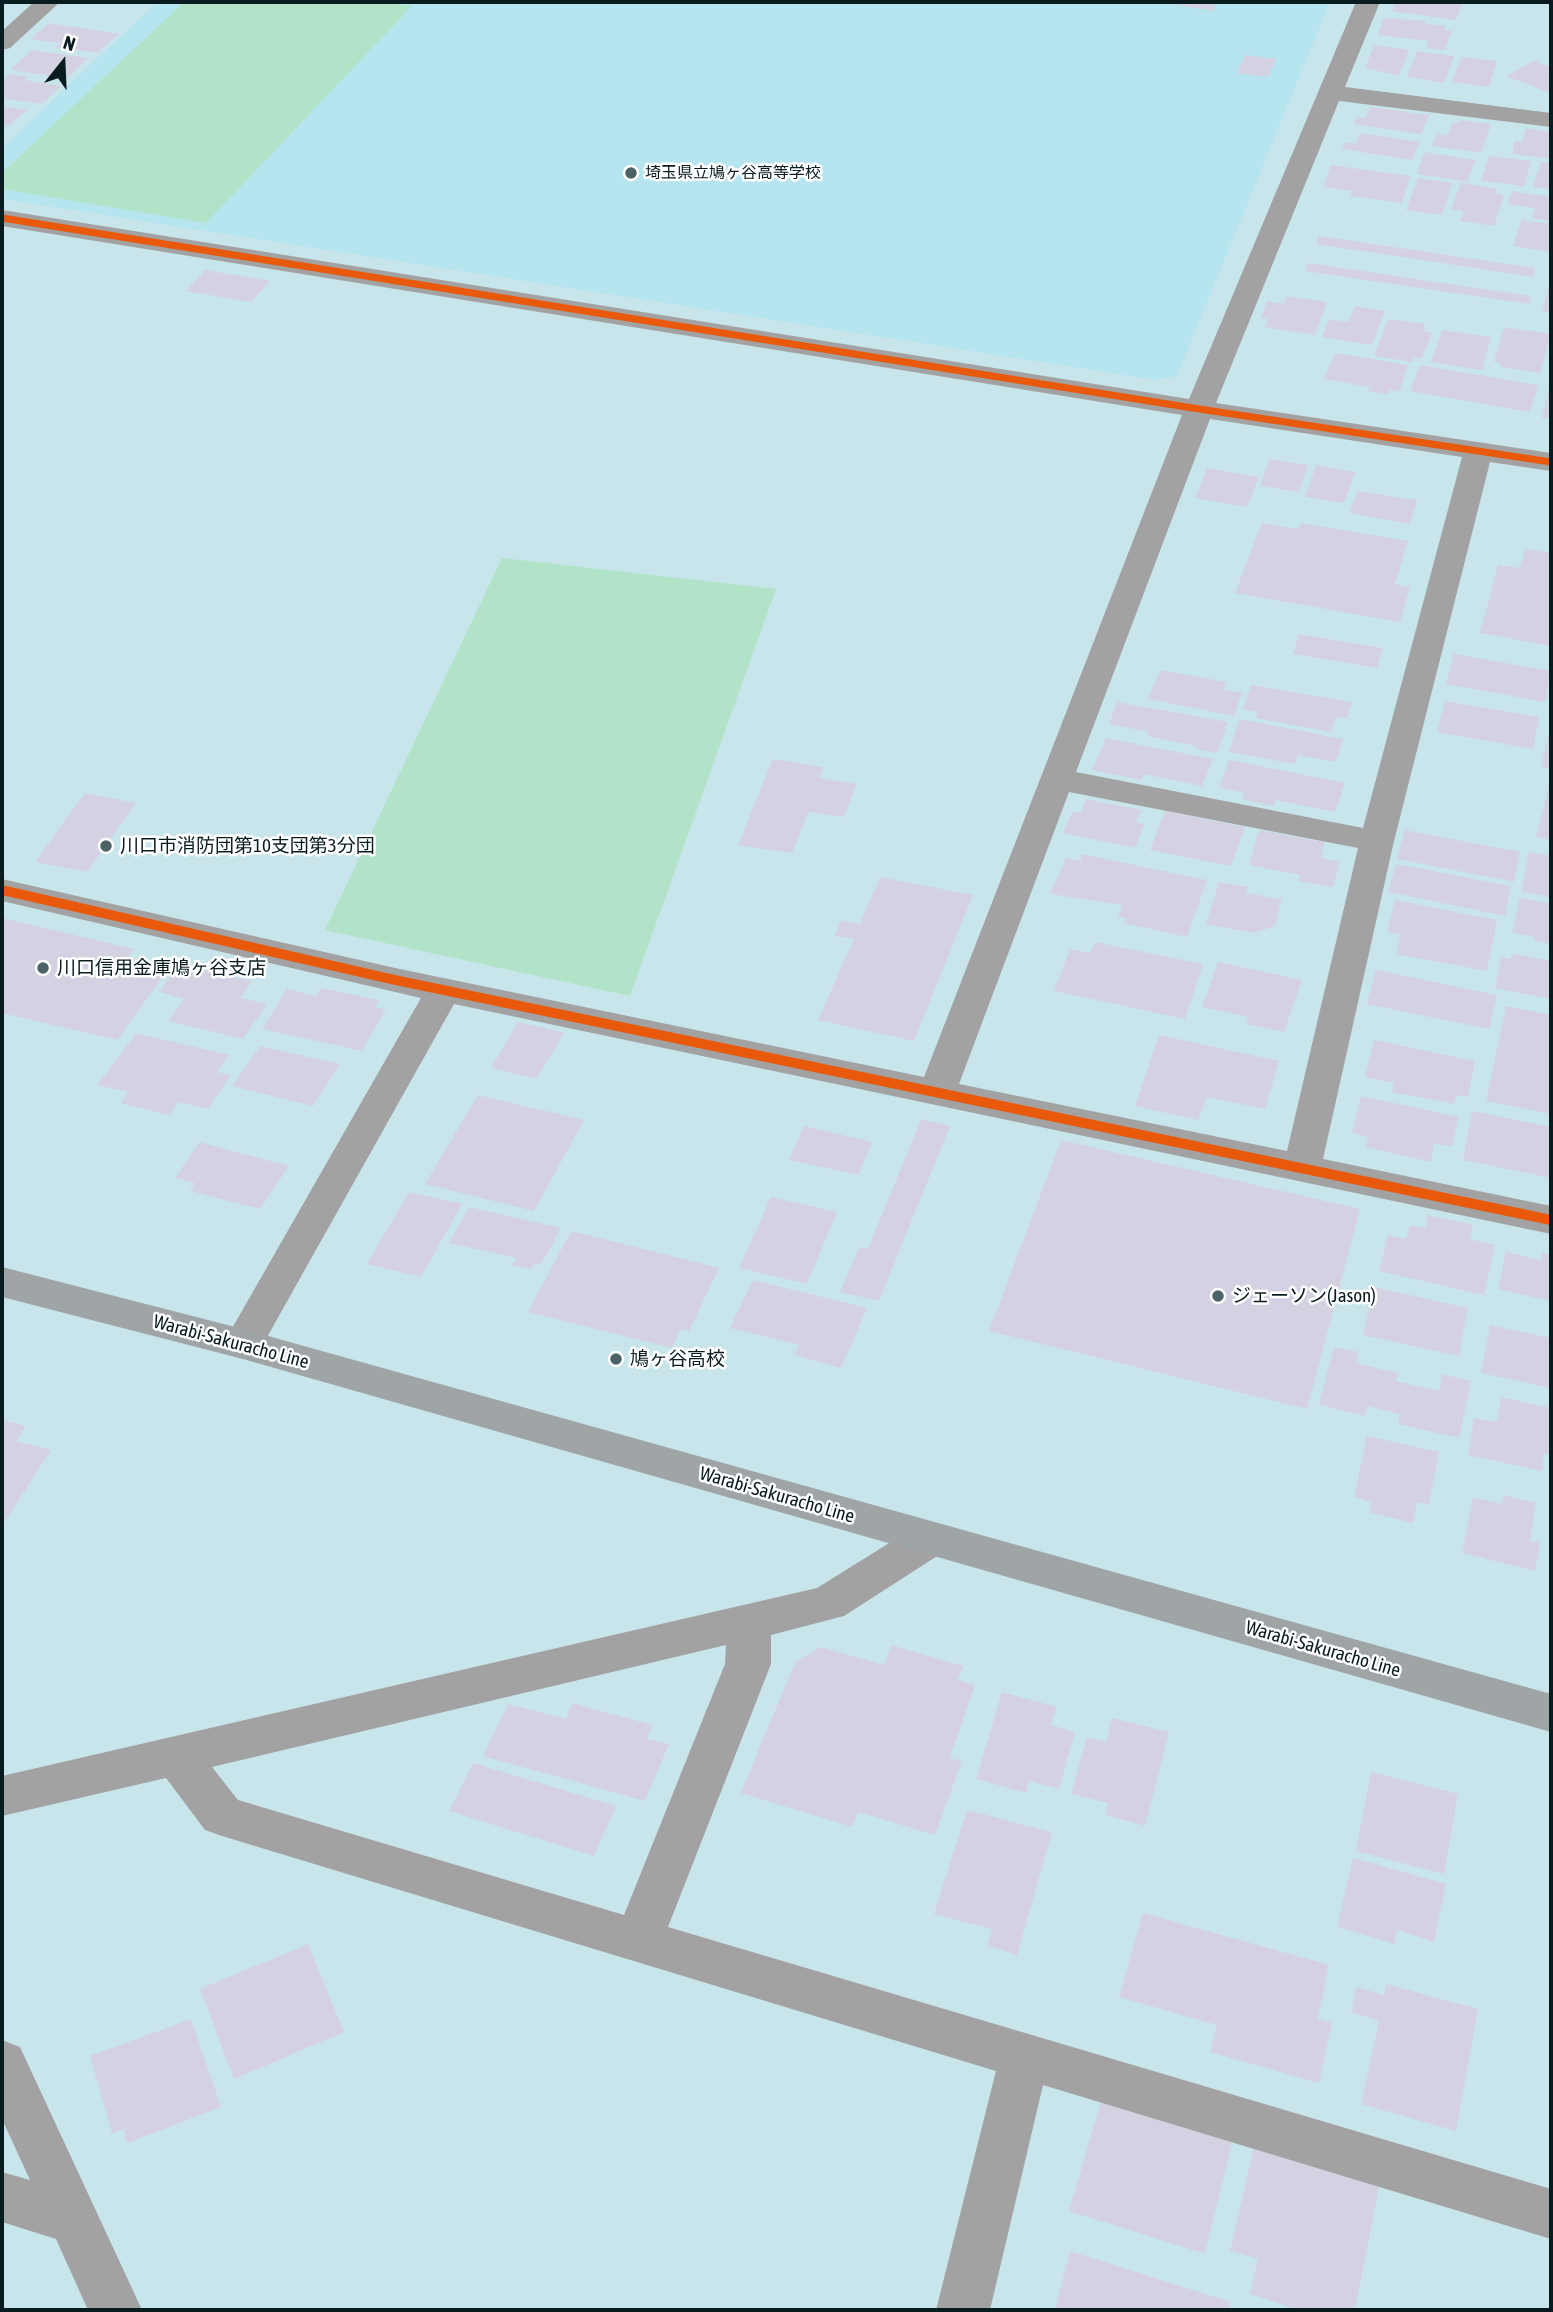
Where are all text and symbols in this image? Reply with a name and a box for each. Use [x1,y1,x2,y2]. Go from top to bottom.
north arrow [28,28,98,98]
text: N [61,31,78,55]
place label: 埼玉県立鳩ヶ谷高等学校 [645,163,821,183]
marker: 埼玉県立鳩ヶ谷高等学校 [623,165,639,181]
place label: 川口市消防団第10支団第3分団 [120,835,375,857]
marker: 川口市消防団第10支団第3分団 [98,838,114,854]
place label: 川口信用金庫鳩ヶ谷支店 [57,957,266,979]
marker: 川口信用金庫鳩ヶ谷支店 [35,960,51,976]
place label: ジェーソン(Jason) [1232,1285,1376,1307]
marker: ジェーソン(Jason) [1210,1288,1226,1304]
street label: Warabi-Sakuracho Line [151,1310,311,1374]
place label: 鳩ヶ谷高校 [630,1348,725,1370]
marker: 鳩ヶ谷高校 [608,1351,624,1367]
street label: Warabi-Sakuracho Line [697,1462,857,1528]
street label: Warabi-Sakuracho Line [1243,1616,1403,1682]

